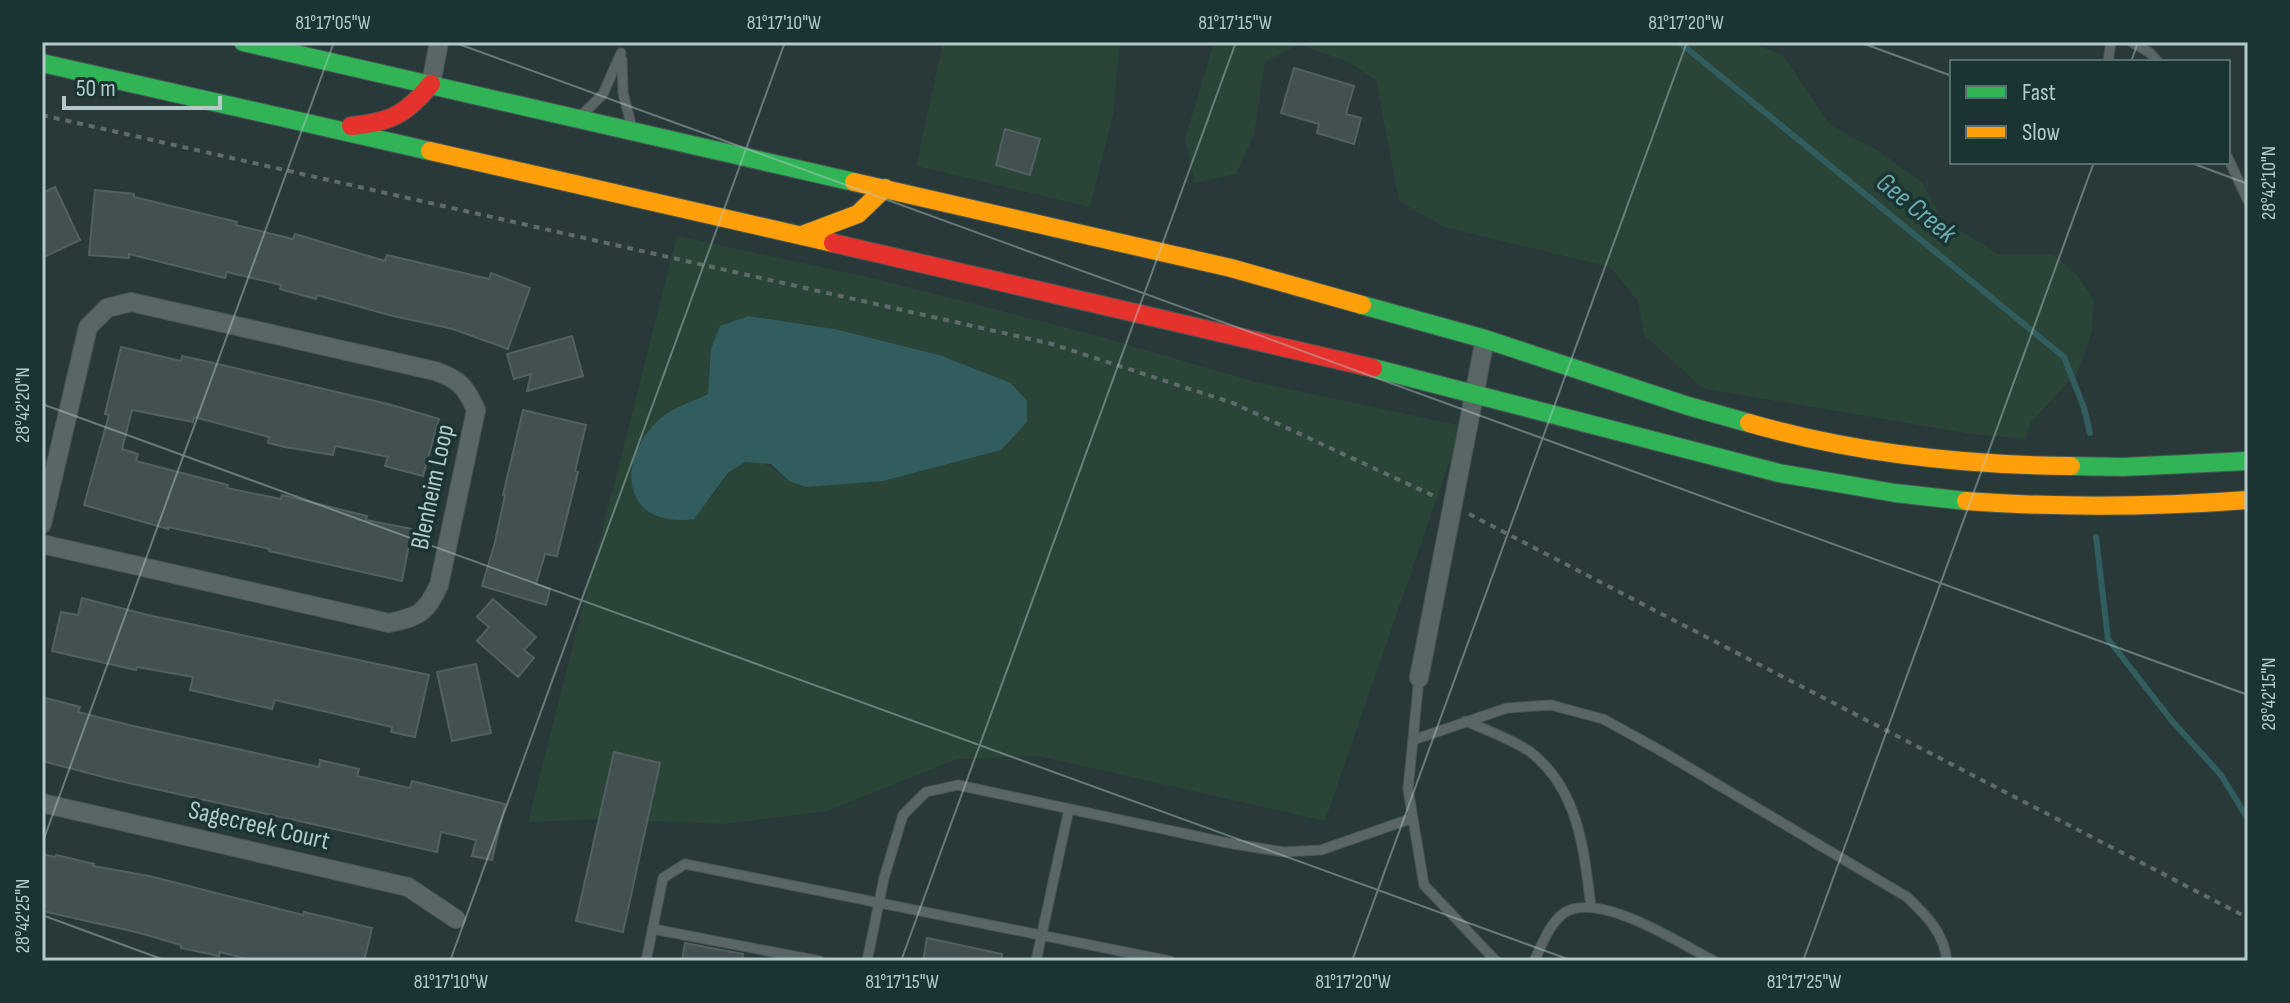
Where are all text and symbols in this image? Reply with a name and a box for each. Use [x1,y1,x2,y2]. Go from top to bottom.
text: 81°17'05"W [295,11,371,35]
text: 81°17'10"W [747,11,821,35]
text: 81°17'15"W [1198,11,1272,35]
text: 81°17'20"W [1648,11,1724,35]
scale bar [64,60,220,110]
legend [1950,60,2230,164]
text: 50 m [76,74,116,103]
text: Fast [2022,78,2056,107]
text: Slow [2022,118,2060,147]
text: 28°42'10"N [2257,146,2281,220]
water label: Gee Creek [1869,166,1964,251]
text: 28°42'20"N [11,367,35,443]
street label: Blenheim Loop [405,422,461,552]
text: 28°42'15"N [2257,657,2281,731]
street label: Sagecreek Court [185,795,333,857]
text: 28°42'25"N [11,879,35,953]
text: 81°17'10"W [414,970,488,994]
text: 81°17'15"W [865,970,939,994]
text: 81°17'20"W [1315,970,1391,994]
text: 81°17'25"W [1767,970,1841,994]

